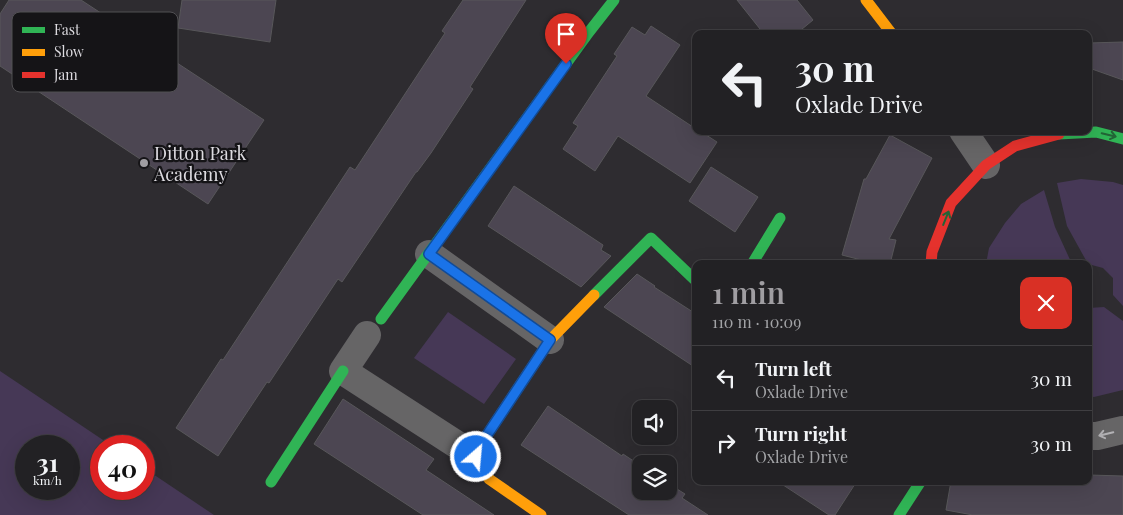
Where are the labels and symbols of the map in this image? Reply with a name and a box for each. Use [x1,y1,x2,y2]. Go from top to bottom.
legend [12,12,178,92]
pin [545,13,587,64]
text: Fast [54,20,81,39]
text: Slow [54,42,84,61]
text: Jam [53,65,78,84]
one-way arrow [1100,131,1116,140]
place label: Ditton Park Academy [153,141,246,186]
marker: Ditton Park Academy [138,157,150,169]
one-way arrow [941,211,951,226]
position arrow [449,430,501,482]
one-way arrow [1098,430,1114,439]
speed limit sign: 40 [90,435,155,500]

